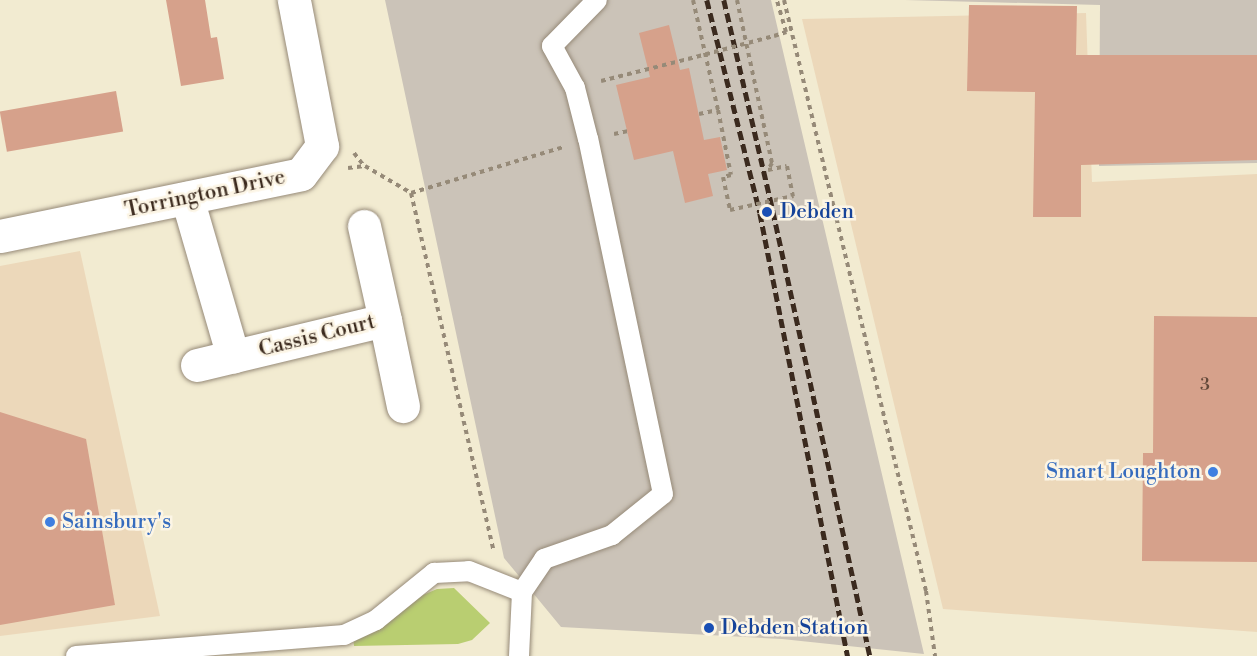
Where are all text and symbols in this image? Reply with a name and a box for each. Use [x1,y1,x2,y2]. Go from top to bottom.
street label: Torrington Drive [123,165,287,223]
place label: Debden [780,199,854,225]
marker: Debden [758,203,776,221]
street label: Cassis Court [256,309,378,363]
house number: 3 [1200,374,1210,396]
place label: Smart Loughton [1046,459,1201,485]
marker: Smart Loughton [1206,465,1220,479]
place label: Sainsbury's [62,509,171,535]
marker: Sainsbury's [43,515,57,529]
place label: Debden Station [721,615,868,641]
marker: Debden Station [702,621,716,635]

